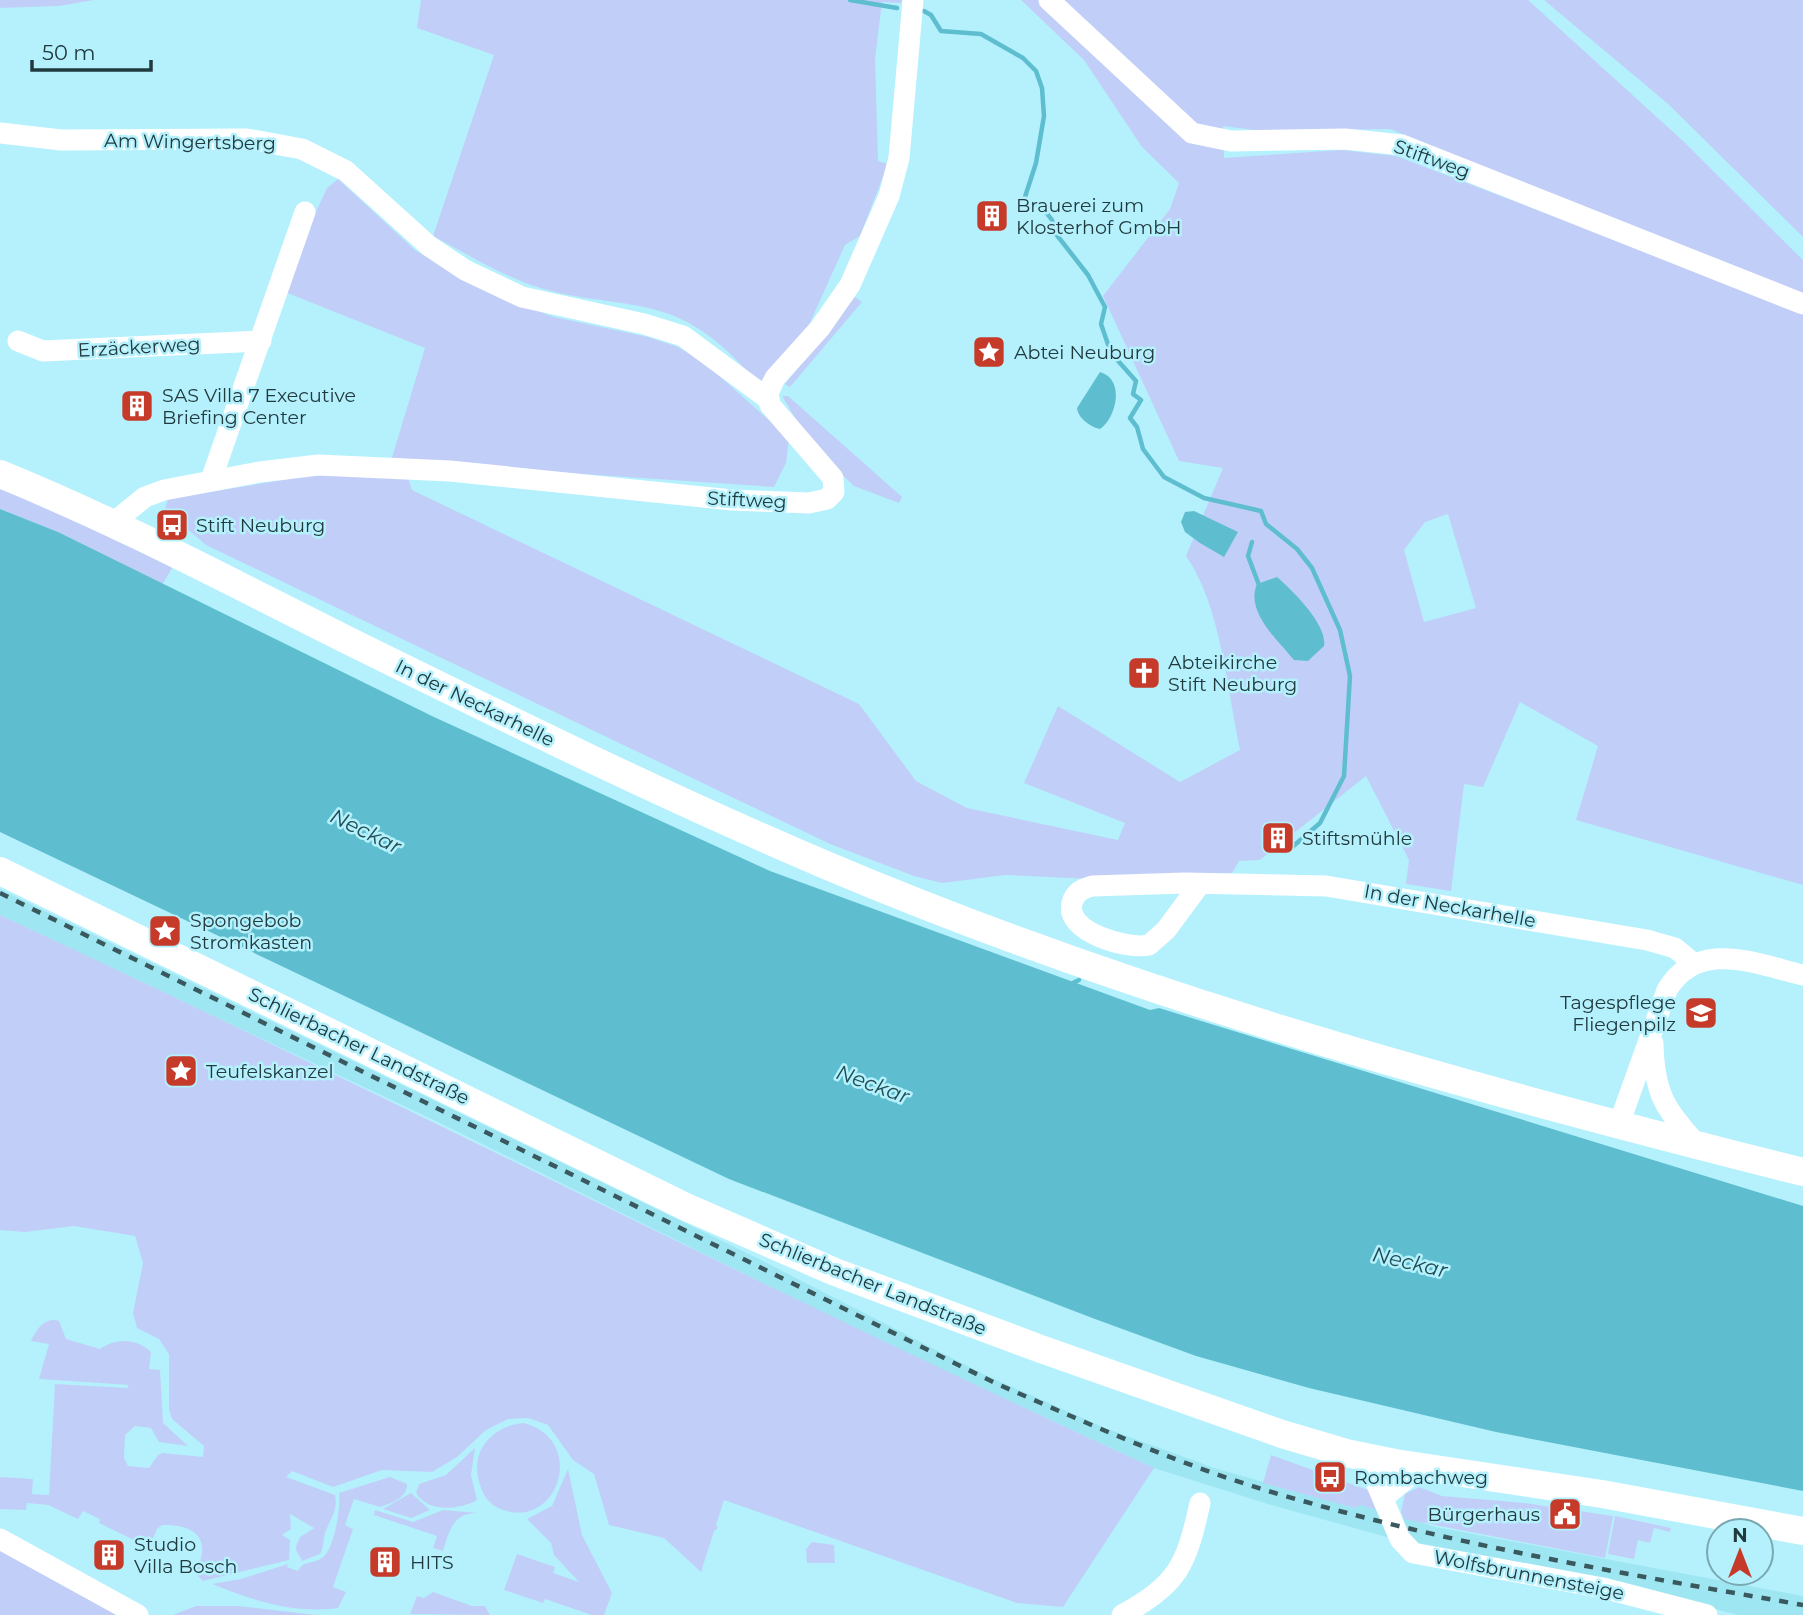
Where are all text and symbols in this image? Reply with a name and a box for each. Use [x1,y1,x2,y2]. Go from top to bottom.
scale bar [32,28,150,72]
text: 50 m [42,40,96,65]
street label: Am Wingertsberg [104,129,276,155]
street label: Stiftweg [1391,135,1473,183]
place label: Brauerei zum Klosterhof GmbH [1016,194,1181,239]
building icon: Brauerei zum Klosterhof GmbH [973,197,1011,235]
street label: Erzäckerweg [77,332,201,362]
place icon: Abtei Neuburg [970,333,1008,371]
place label: Abtei Neuburg [1014,341,1155,364]
place label: SAS Villa 7 Executive Briefing Center [162,384,356,429]
building icon: SAS Villa 7 Executive Briefing Center [118,387,156,425]
street label: Stiftweg [707,486,787,514]
bus stop icon: Stift Neuburg [153,506,191,544]
place label: Stift Neuburg [196,514,325,537]
place label: Abteikirche Stift Neuburg [1168,651,1297,696]
church icon: Abteikirche Stift Neuburg [1125,654,1163,692]
street label: In der Neckarhelle [392,655,558,751]
water label: Neckar [326,803,406,859]
building icon: Stiftsmühle [1259,819,1297,857]
place label: Stiftsmühle [1302,827,1412,850]
street label: In der Neckarhelle [1362,880,1538,932]
place label: Spongebob Stromkasten [190,909,312,954]
place icon: Spongebob Stromkasten [146,912,184,950]
street label: Schlierbacher Landstraße [245,982,473,1110]
place label: Tagespflege Fliegenpilz [1560,991,1676,1036]
school or university icon: Tagespflege Fliegenpilz [1682,994,1720,1032]
place icon: Teufelskanzel [162,1052,200,1090]
water label: Neckar [833,1059,914,1109]
place label: Teufelskanzel [206,1060,334,1083]
street label: Schlierbacher Landstraße [756,1228,990,1340]
water label: Neckar [1370,1241,1450,1283]
bus stop icon: Rombachweg [1311,1458,1349,1496]
place label: Rombachweg [1354,1466,1488,1489]
public building icon: Bürgerhaus [1546,1495,1584,1533]
place label: Bürgerhaus [1427,1503,1540,1526]
north arrow [1705,1517,1775,1587]
text: N [1732,1524,1748,1547]
place label: Studio Villa Bosch [134,1533,237,1578]
building icon: Studio Villa Bosch [90,1536,128,1574]
building icon: HITS [366,1543,404,1581]
street label: Wolfsbrunnensteige [1432,1545,1626,1605]
place label: HITS [410,1551,454,1574]

